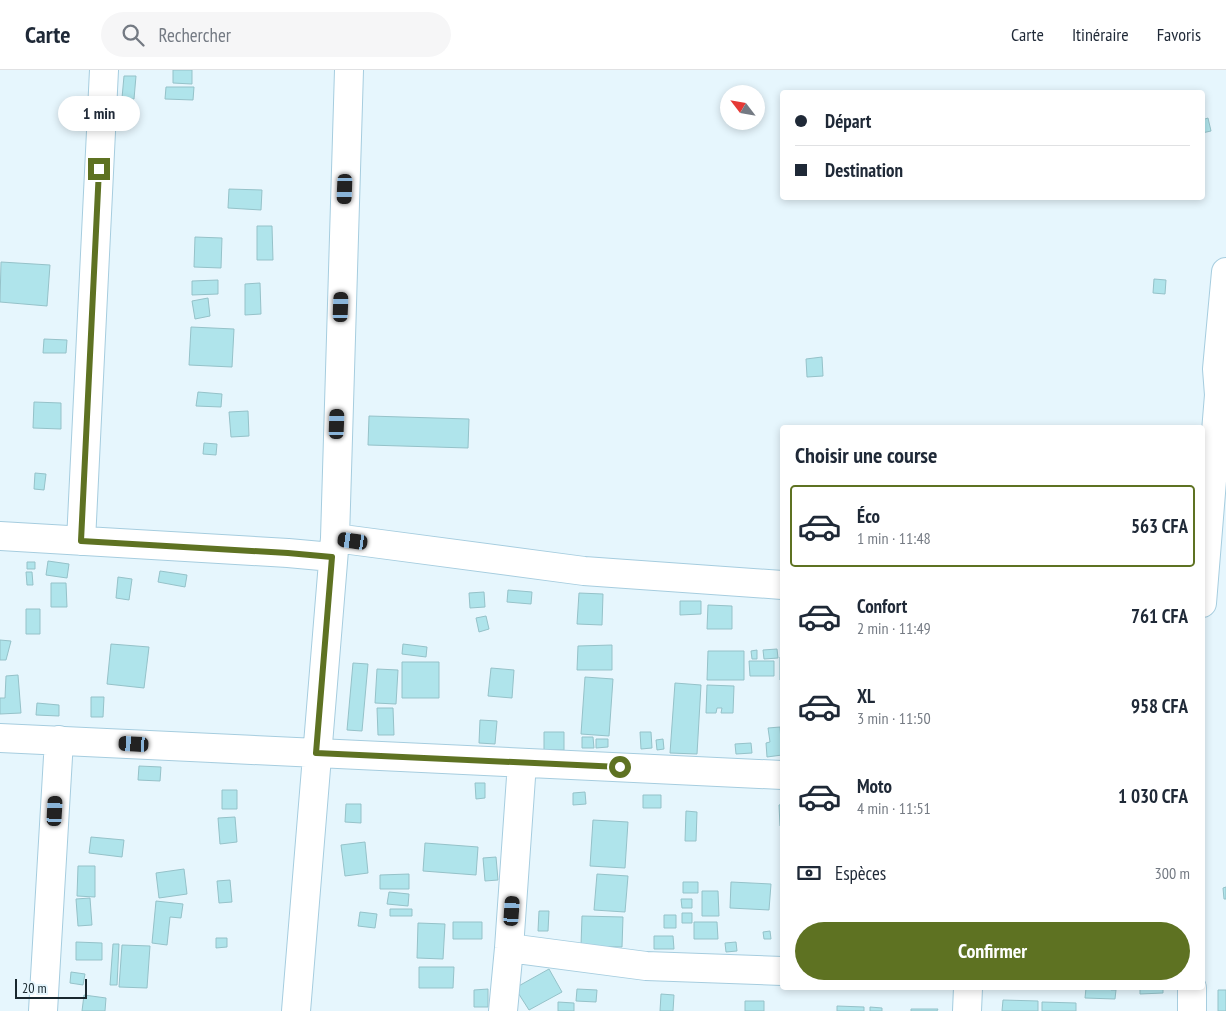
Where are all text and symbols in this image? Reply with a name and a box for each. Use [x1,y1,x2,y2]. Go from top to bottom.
search box [101,12,451,57]
text: Carte [25,19,71,50]
icon: search [119,21,147,49]
text: Rechercher [159,23,231,47]
text: Carte [1011,23,1044,46]
text: Itinéraire [1072,23,1129,46]
text: Favoris [1157,23,1201,46]
north arrow [720,85,765,130]
map controls [720,85,765,130]
callout: 1 min [58,97,140,132]
text: 1 min [83,103,115,123]
text: Départ [825,109,871,133]
route end [88,158,110,180]
text: Destination [825,158,903,182]
car [336,174,353,204]
car [332,292,349,322]
car [328,409,345,439]
text: Choisir une course [795,441,937,469]
icon: car [797,504,842,549]
text: Éco [857,504,880,528]
text: 563 CFA [1131,514,1188,538]
text: 1 min · 11:48 [857,528,931,548]
car [337,531,368,551]
icon: car [797,594,842,639]
text: Confort [857,594,907,618]
text: 761 CFA [1131,604,1188,628]
text: 2 min · 11:49 [857,618,931,638]
icon: car [797,684,842,729]
text: XL [857,684,875,708]
text: 958 CFA [1131,694,1188,718]
text: 3 min · 11:50 [857,708,931,728]
car [118,736,149,752]
route start [609,756,631,778]
icon: car [797,774,842,819]
text: Moto [857,774,892,798]
text: 1 030 CFA [1118,784,1188,808]
car [46,796,63,826]
text: 4 min · 11:51 [857,798,931,818]
icon: cash [795,859,823,887]
text: Espèces [835,861,886,885]
text: 300 m [1155,863,1190,883]
car [503,896,520,926]
button: Confirmer [795,922,1190,980]
scale bar [15,976,88,999]
text: 20 m [22,979,47,997]

